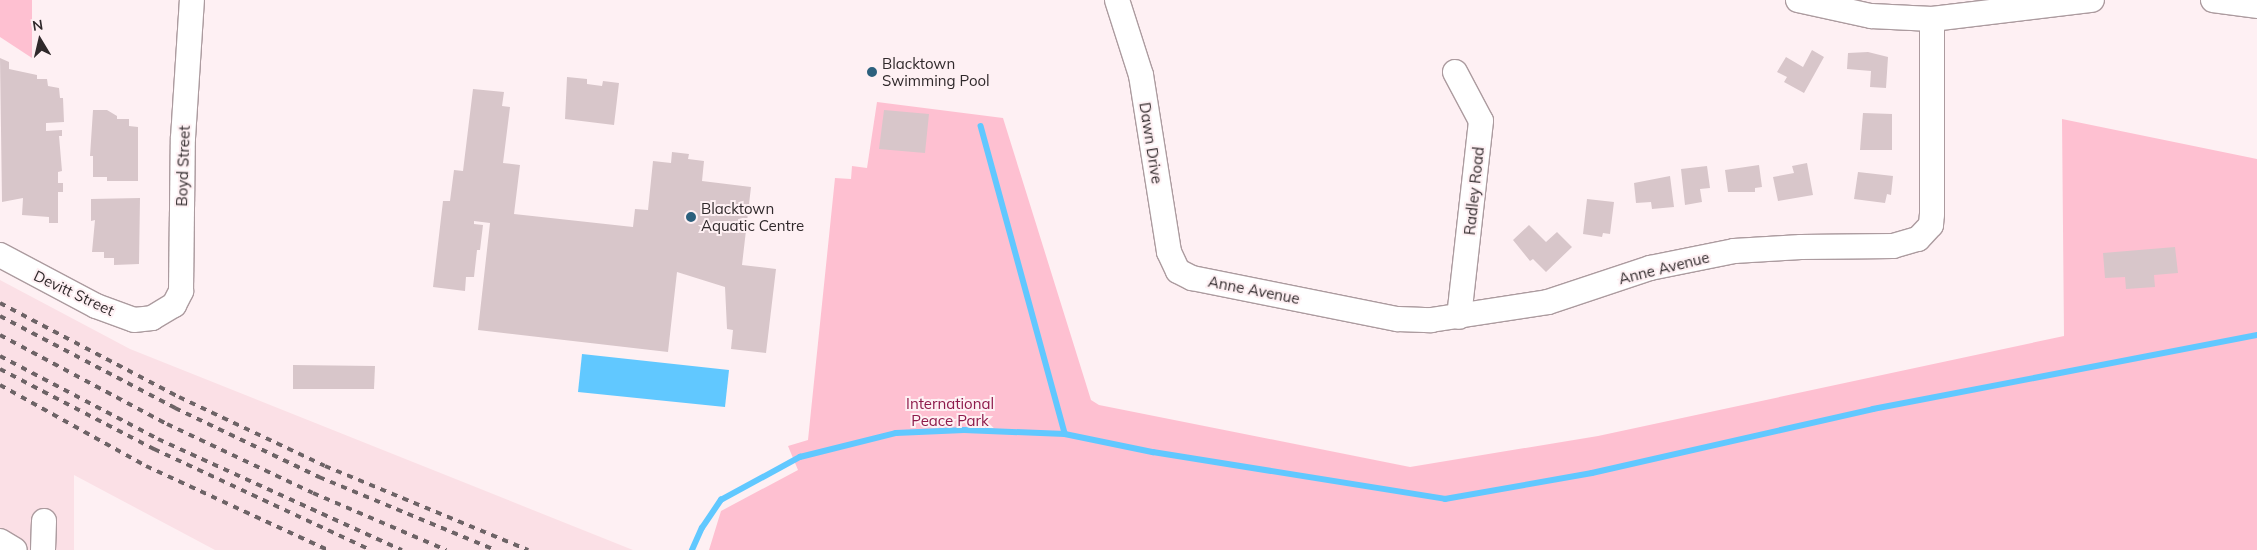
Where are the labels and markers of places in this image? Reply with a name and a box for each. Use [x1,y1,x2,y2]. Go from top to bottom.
place label: Blacktown Swimming Pool [882,54,990,89]
marker: Blacktown Swimming Pool [866,66,878,78]
place label: Blacktown Aquatic Centre [701,199,804,234]
marker: Blacktown Aquatic Centre [685,211,697,223]

